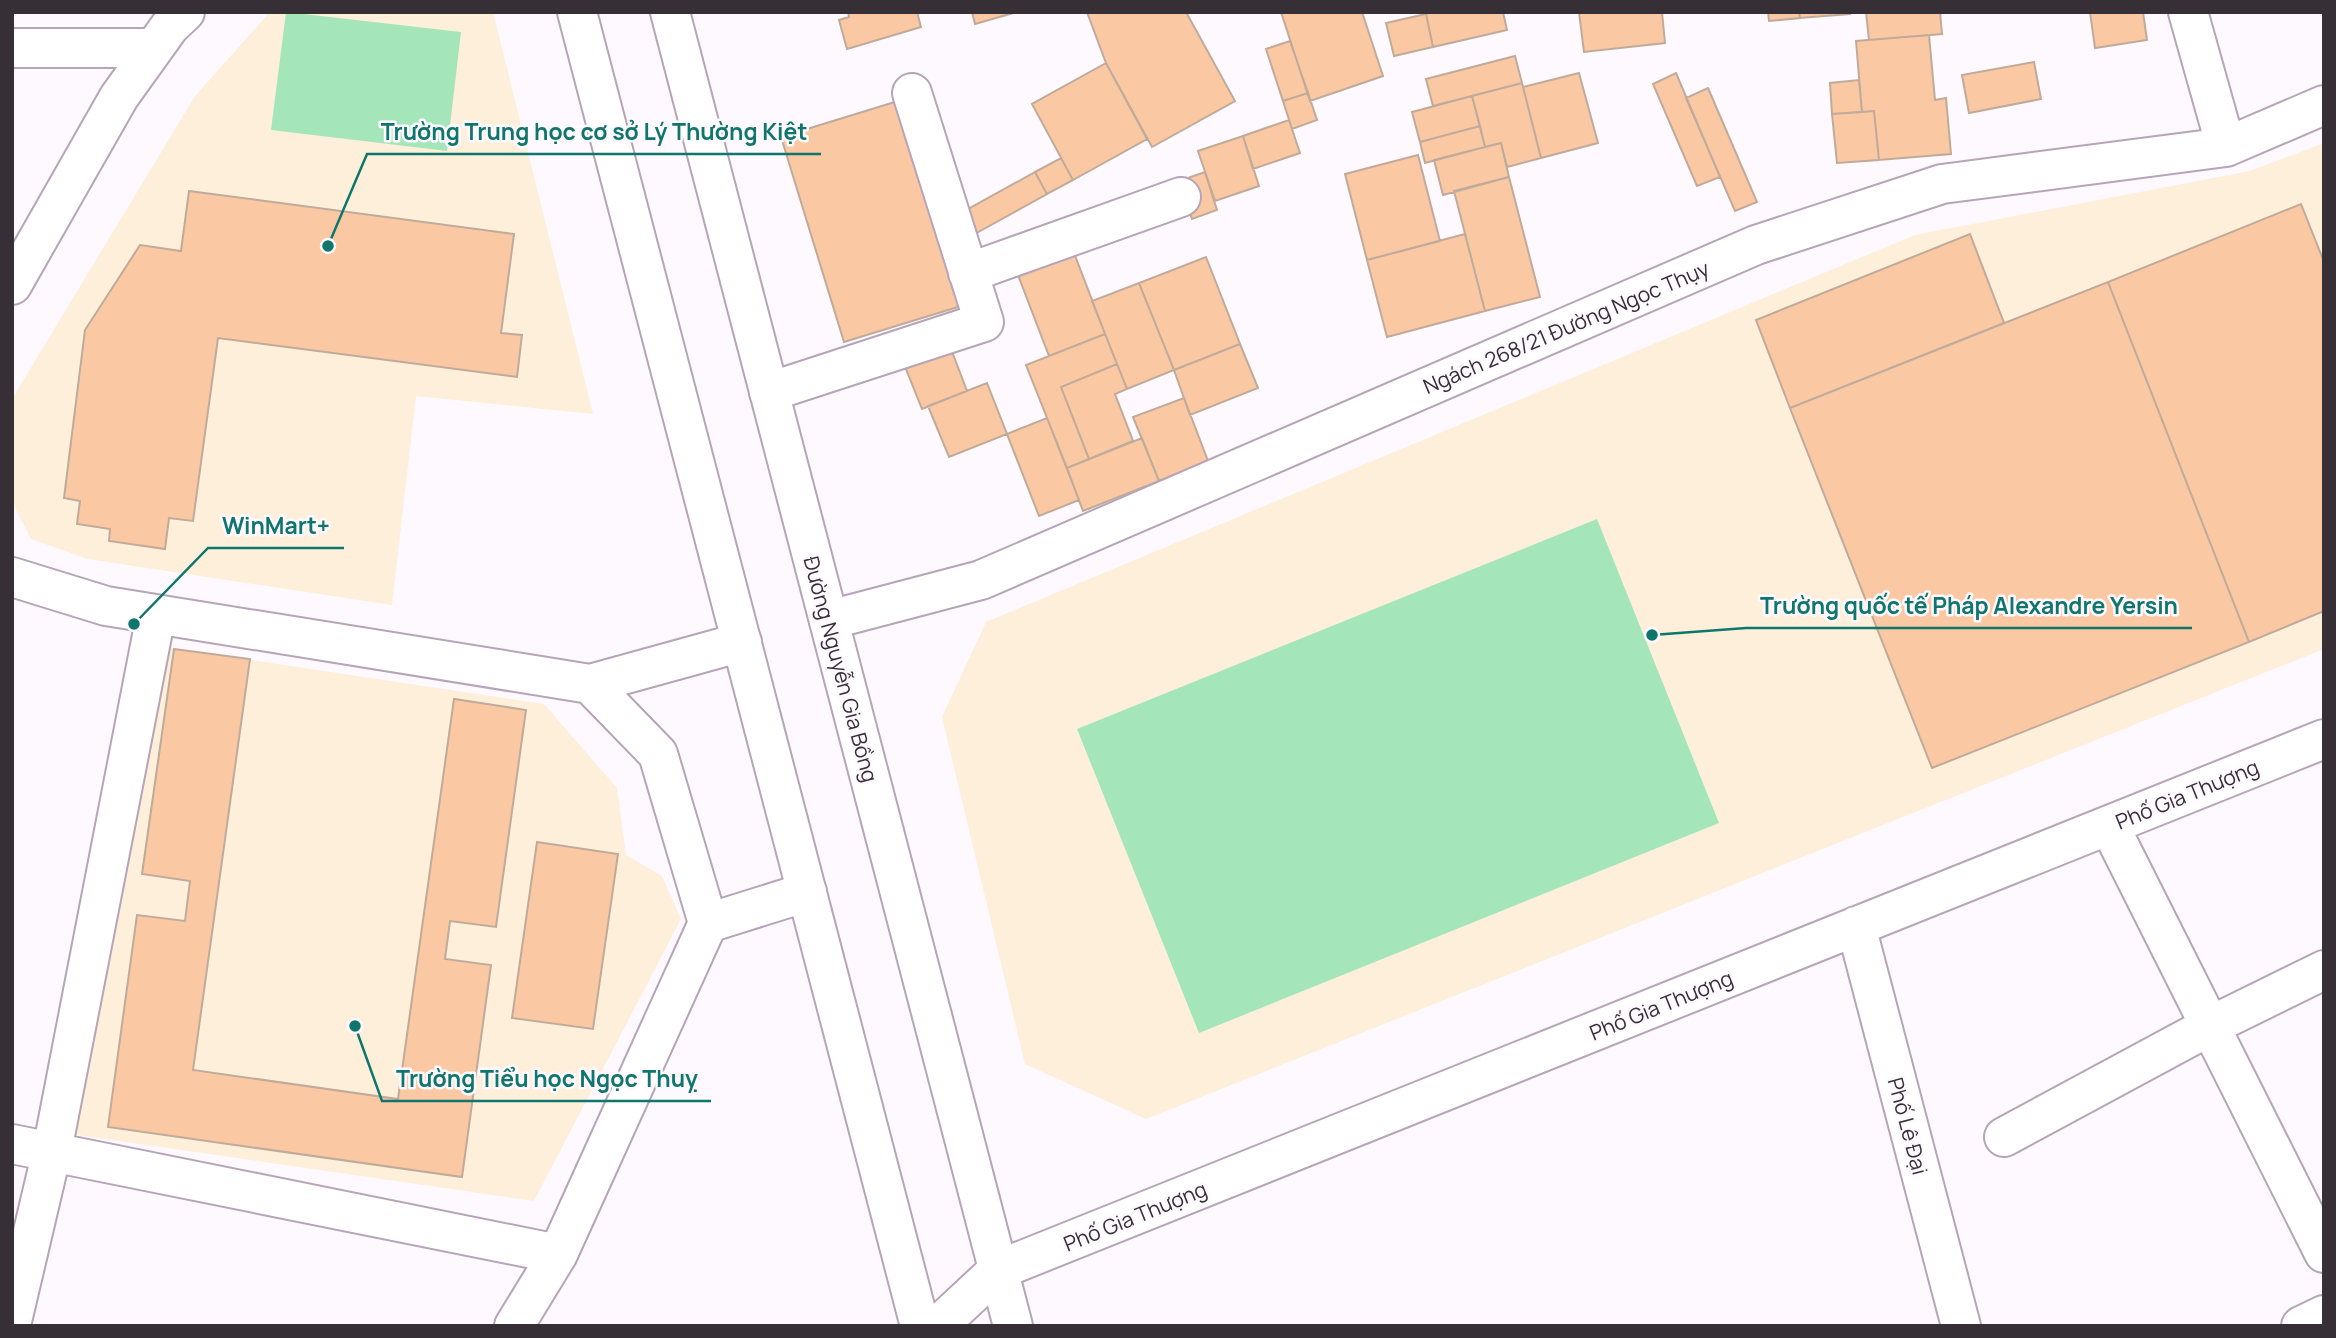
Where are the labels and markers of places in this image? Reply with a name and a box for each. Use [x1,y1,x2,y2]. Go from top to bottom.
callout: Trường Trung học cơ sở Lý Thường Kiệt [367,110,821,154]
callout: WinMart+ [208,504,344,548]
callout: Trường quốc tế Pháp Alexandre Yersin [1746,584,2192,628]
callout: Trường Tiểu học Ngọc Thuỵ [382,1057,711,1101]

